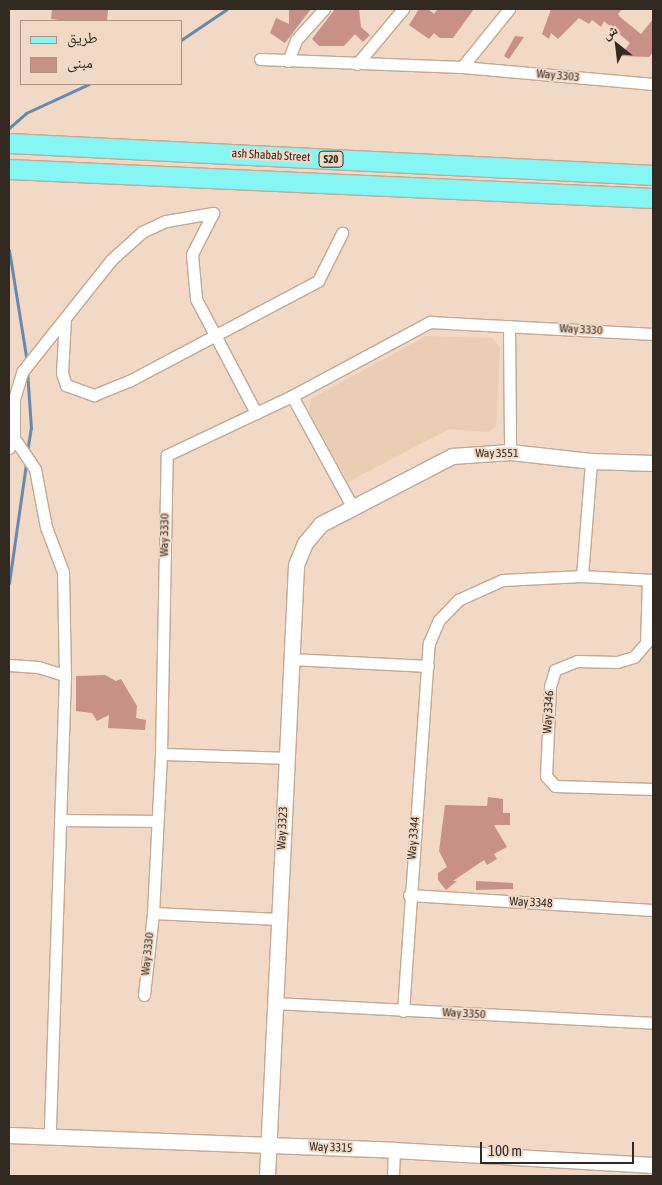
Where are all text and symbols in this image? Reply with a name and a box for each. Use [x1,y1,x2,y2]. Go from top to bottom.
legend [20,20,182,85]
north arrow [592,20,642,70]
text: ش [599,21,620,42]
text: طريق [67,29,98,46]
text: مبنى [67,54,93,71]
street label: Way 3303 [536,67,580,85]
street label: ash Shabab Street [231,147,311,165]
road number: S20 [318,150,344,168]
street label: Way 3330 [559,322,603,338]
street label: Way 3551 [475,447,519,461]
street label: Way 3330 [157,513,173,557]
street label: Way 3346 [541,690,557,734]
street label: Way 3323 [275,806,291,850]
street label: Way 3344 [405,816,423,860]
street label: Way 3348 [509,895,553,911]
street label: Way 3330 [139,932,157,976]
street label: Way 3350 [442,1006,486,1022]
scale bar [482,1132,636,1164]
street label: Way 3315 [309,1140,353,1156]
text: 100 m [488,1142,522,1159]

